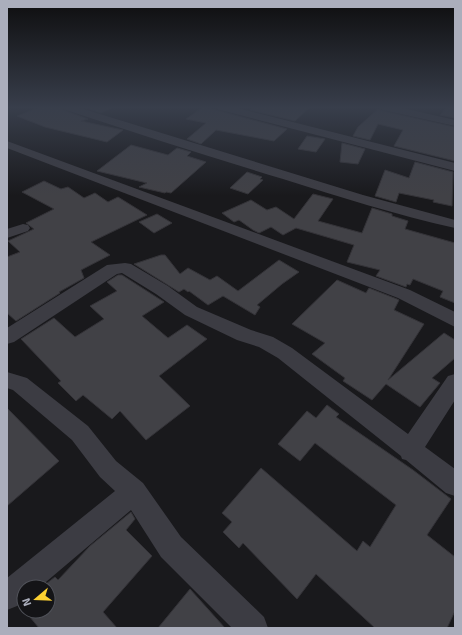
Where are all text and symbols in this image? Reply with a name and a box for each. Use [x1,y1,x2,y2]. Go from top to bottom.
north arrow [16,579,56,619]
text: N [20,596,34,608]

